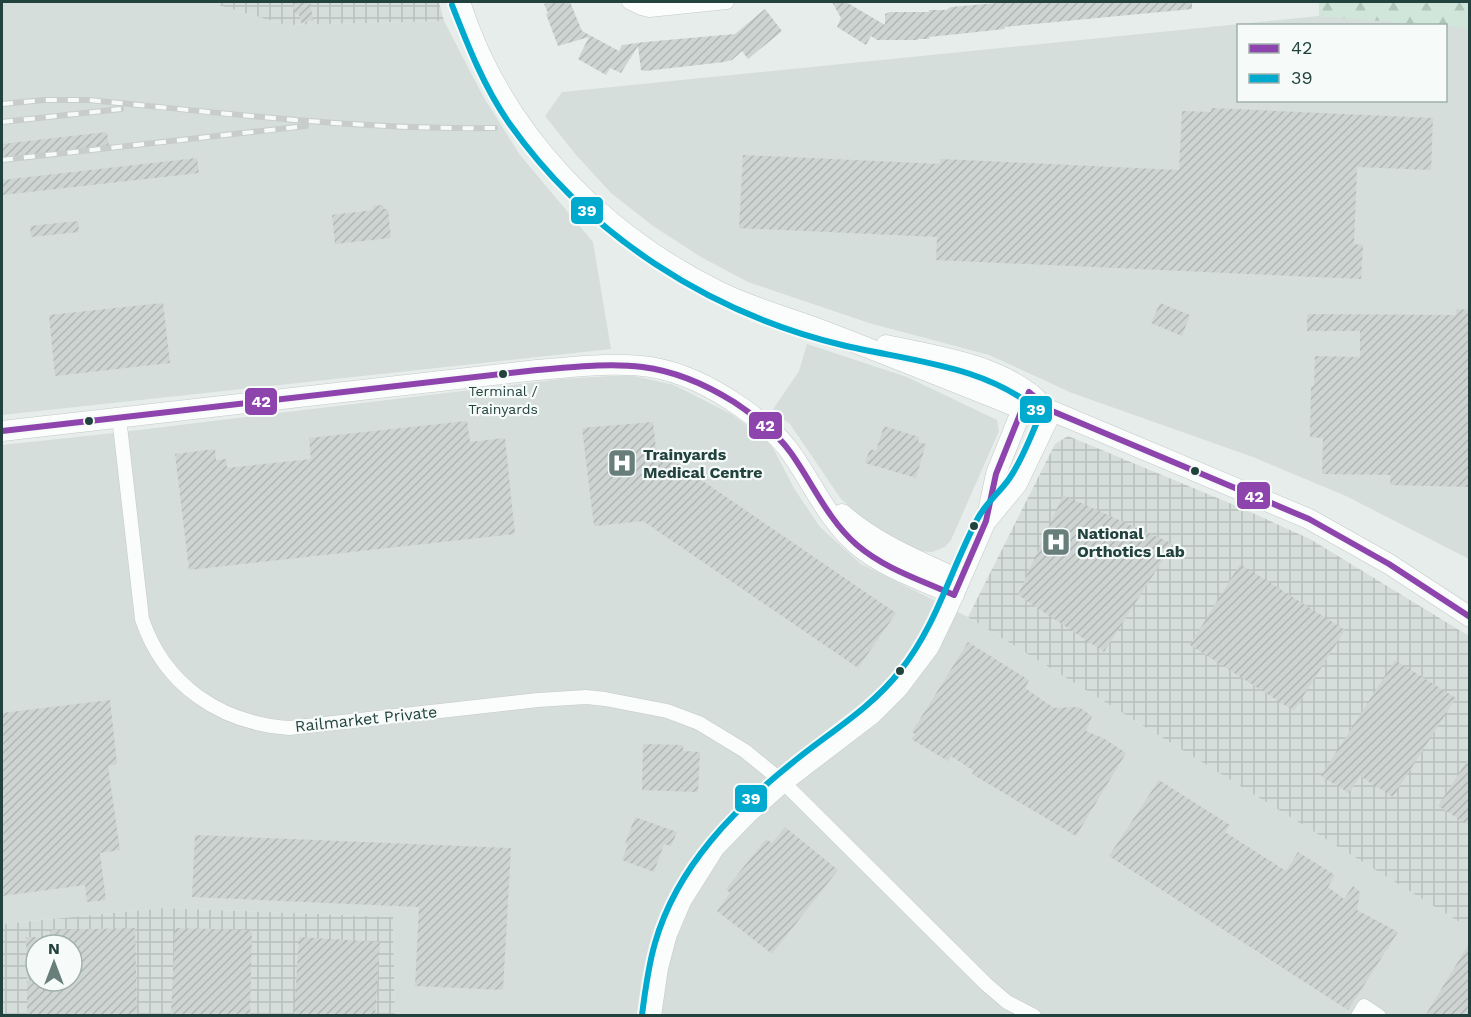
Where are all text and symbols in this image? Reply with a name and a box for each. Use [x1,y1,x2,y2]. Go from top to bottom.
legend [1237,24,1447,102]
text: 42 [1291,37,1313,58]
text: 39 [1291,67,1313,88]
line badge: 39 [570,196,604,225]
text: 39 [577,201,597,220]
marker: Terminal / Trainyards [497,368,509,380]
place label: Terminal / Trainyards [468,383,538,417]
line badge: 42 [244,387,278,416]
text: 42 [251,392,271,411]
line badge: 39 [1019,395,1053,424]
text: 39 [1026,400,1046,419]
line badge: 42 [748,411,783,440]
unlabelled marker [83,415,95,427]
text: 42 [755,416,775,435]
place label: Trainyards Medical Centre [643,445,762,482]
hospital icon: Trainyards Medical Centre [606,447,638,479]
unlabelled marker [1189,465,1201,477]
line badge: 42 [1236,481,1271,510]
text: 42 [1244,487,1264,506]
unlabelled marker [968,520,980,532]
place label: National Orthotics Lab [1077,524,1185,561]
hospital icon: National Orthotics Lab [1040,526,1072,558]
unlabelled marker [894,665,906,677]
street label: Railmarket Private [294,702,438,736]
line badge: 39 [734,784,768,813]
text: 39 [741,789,761,808]
north arrow [24,933,84,993]
text: N [48,939,60,958]

